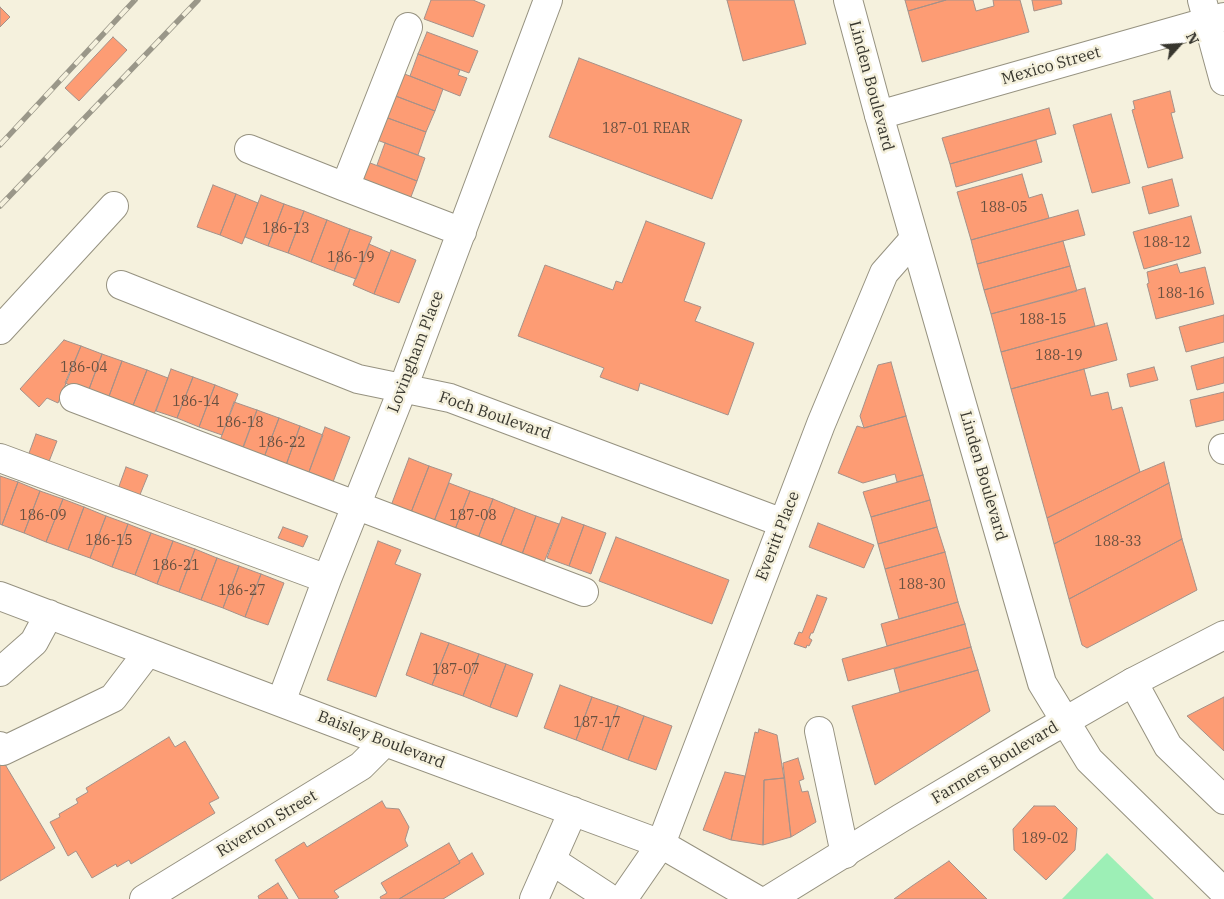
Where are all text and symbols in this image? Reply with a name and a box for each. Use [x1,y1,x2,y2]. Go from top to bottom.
street label: Linden Boulevard [844,19,898,153]
north arrow [1154,20,1204,70]
text: N [1182,29,1203,47]
street label: Mexico Street [999,43,1103,89]
house number: 187-01 REAR [602,121,690,137]
house number: 188-05 [980,200,1028,216]
house number: 186-13 [262,221,310,237]
house number: 188-12 [1143,235,1191,251]
house number: 186-19 [327,250,375,266]
house number: 188-16 [1157,286,1205,302]
street label: Lovingham Place [384,288,448,416]
house number: 188-15 [1019,312,1067,328]
house number: 188-19 [1035,348,1083,364]
house number: 186-04 [60,360,108,376]
street label: Foch Boulevard [436,388,554,444]
house number: 186-14 [172,394,220,410]
street label: Linden Boulevard [955,409,1011,543]
house number: 186-18 [216,415,264,431]
house number: 186-22 [258,435,306,451]
street label: Everitt Place [752,489,804,583]
house number: 186-09 [19,508,67,524]
house number: 187-08 [449,508,497,524]
house number: 186-15 [85,533,133,549]
house number: 188-33 [1094,534,1142,550]
house number: 186-21 [152,558,200,574]
house number: 188-30 [898,577,946,593]
house number: 186-27 [218,583,266,599]
house number: 187-07 [432,662,480,678]
street label: Baisley Boulevard [315,707,447,773]
house number: 187-17 [573,715,621,731]
street label: Farmers Boulevard [928,718,1062,808]
street label: Riverton Street [213,787,321,861]
house number: 189-02 [1021,831,1069,847]

